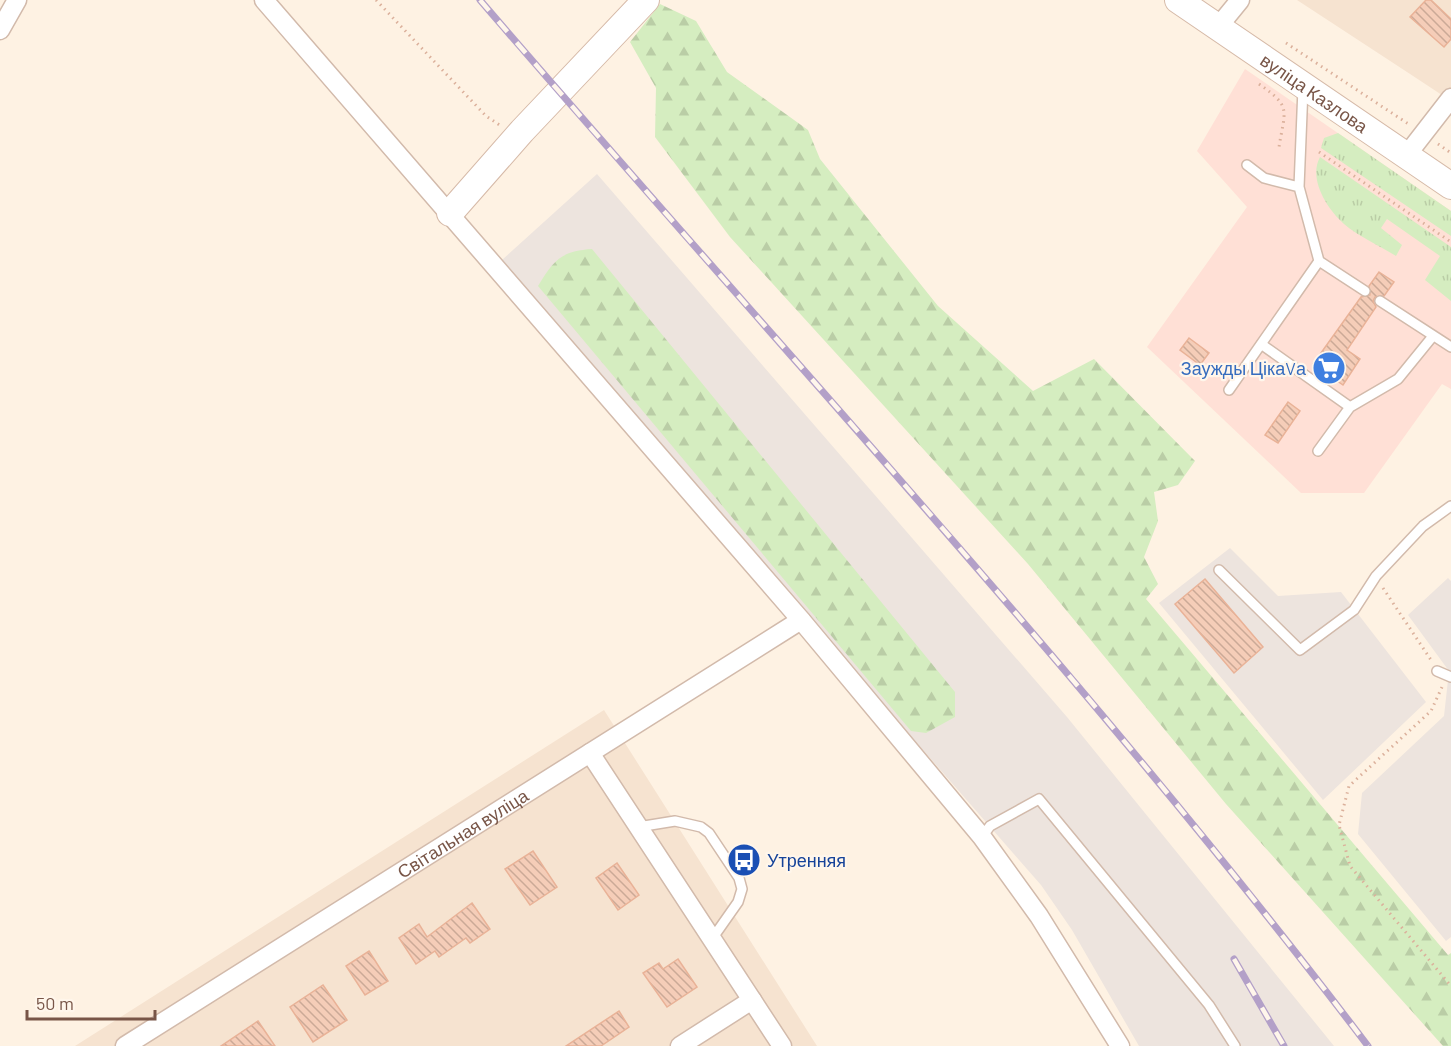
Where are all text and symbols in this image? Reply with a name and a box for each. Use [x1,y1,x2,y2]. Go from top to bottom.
street label: вуліца Казлова [1257,49,1373,138]
supermarket icon: Заужды ЦікаVа [1311,350,1347,386]
place label: Заужды ЦікаVа [1181,357,1307,379]
street label: Світальная вуліца [393,783,533,883]
bus stop icon: Утренняя [726,842,762,878]
place label: Утренняя [767,849,846,871]
scale bar [27,983,154,1021]
text: 50 m [36,992,74,1014]

